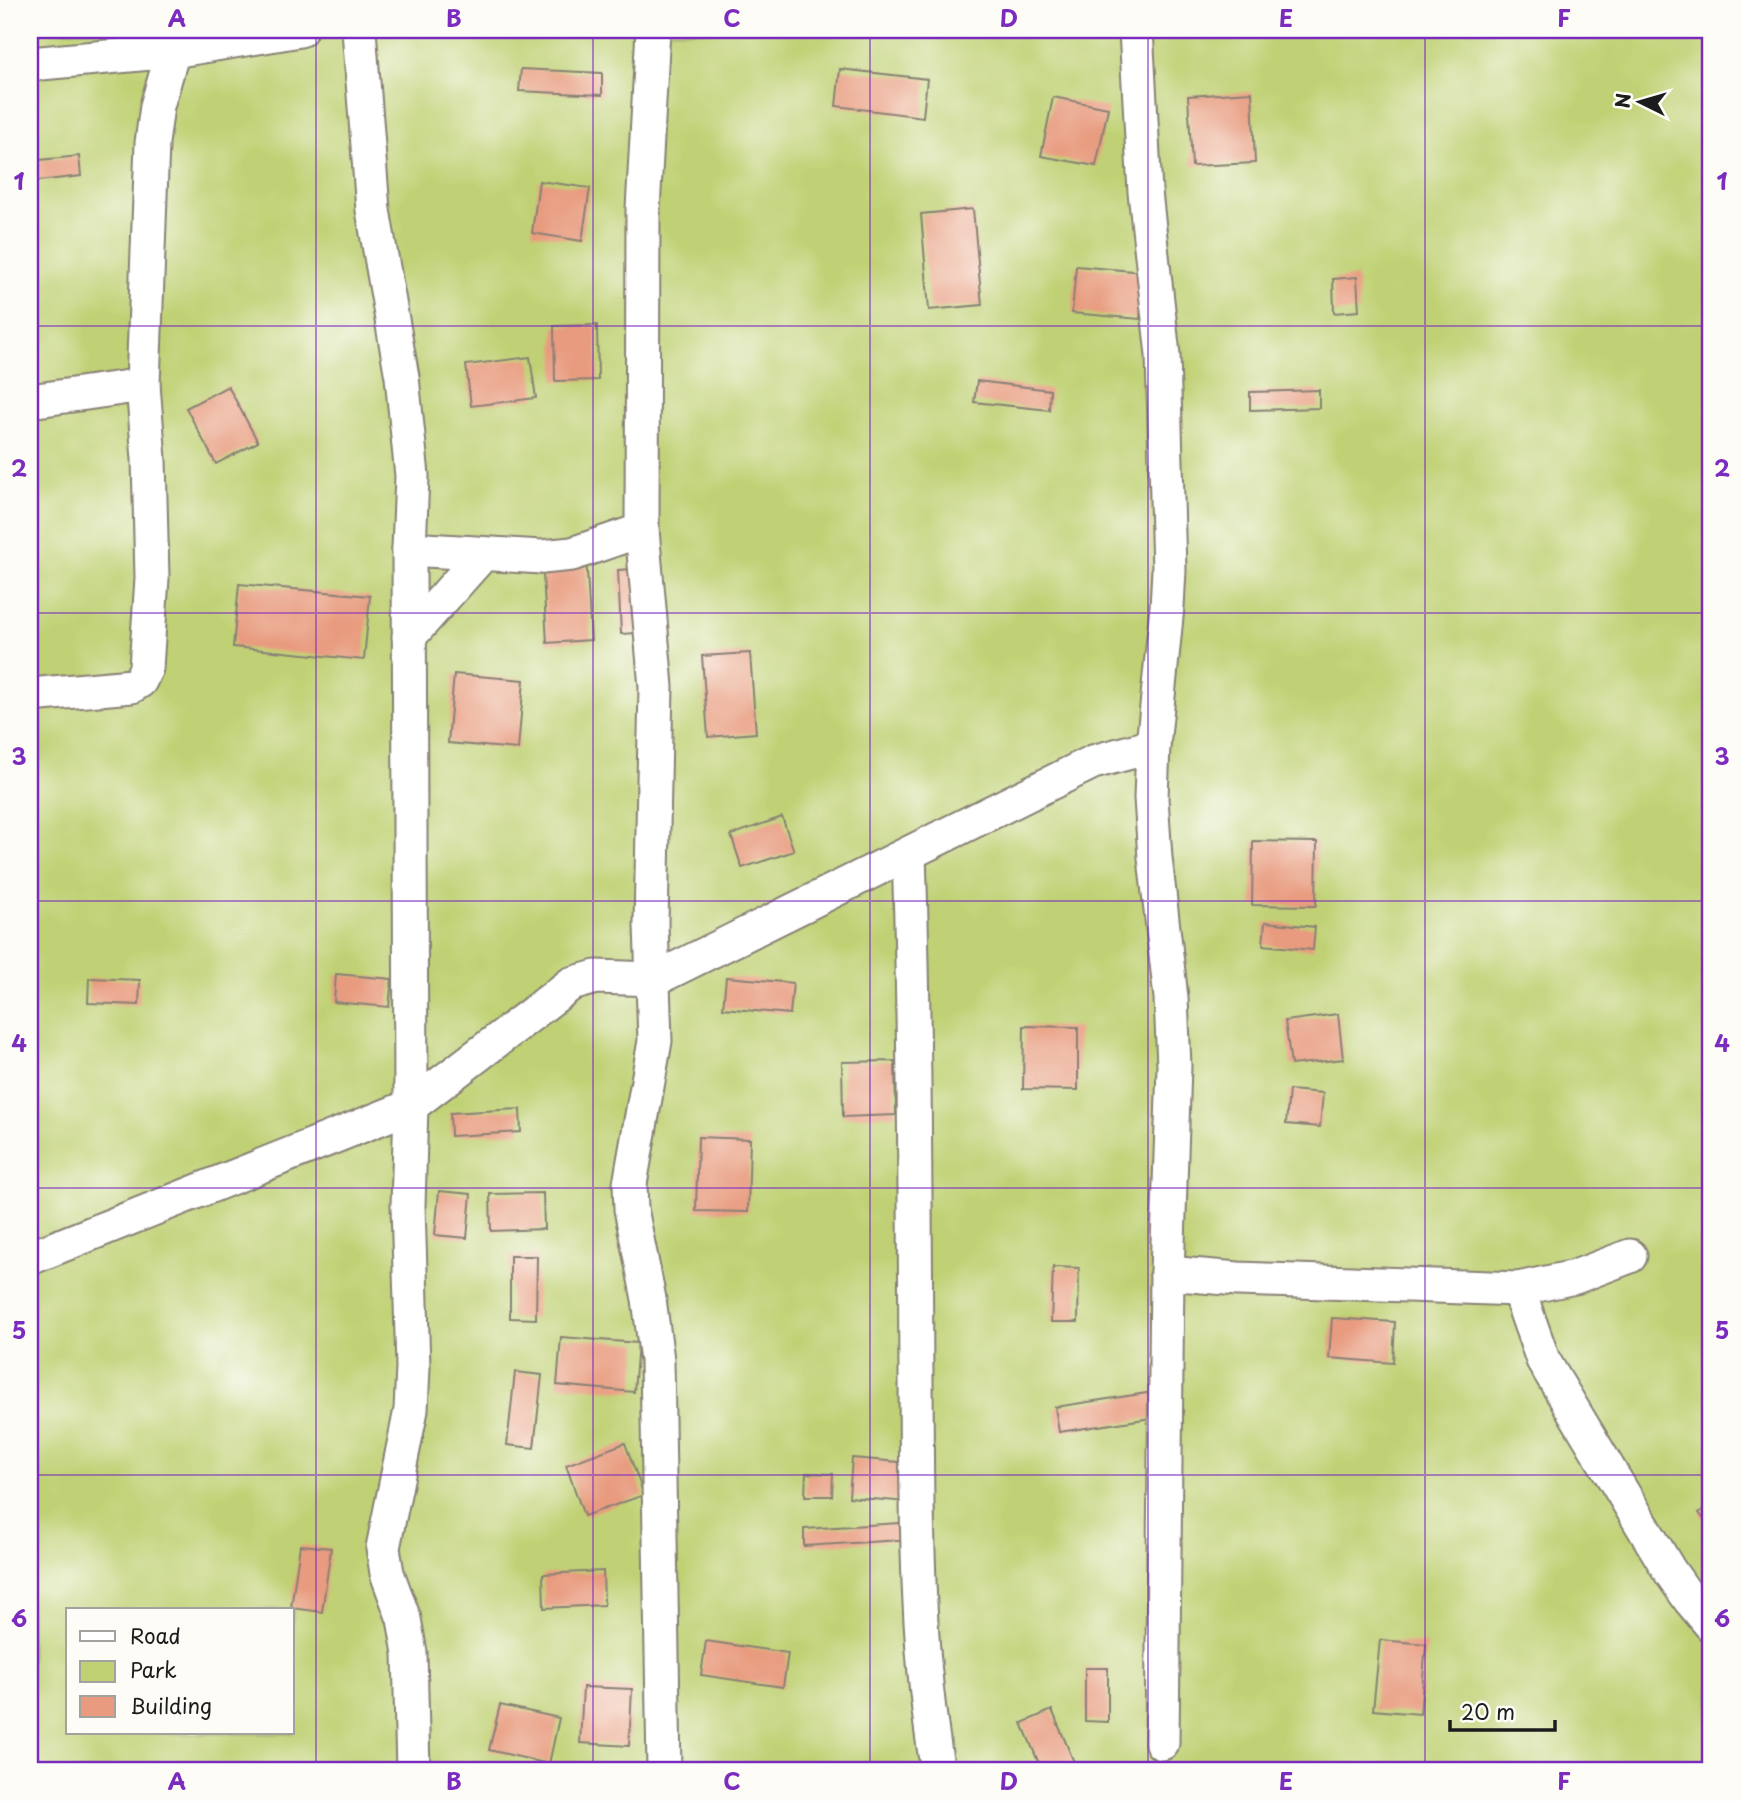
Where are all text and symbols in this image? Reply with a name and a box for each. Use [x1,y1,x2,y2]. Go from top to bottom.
text: A [168,0,186,35]
text: B [446,0,462,35]
text: C [723,0,741,35]
text: D [1000,0,1018,35]
text: E [1279,0,1293,35]
text: F [1557,0,1571,35]
north arrow [1604,66,1674,136]
text: N [1607,92,1637,109]
text: 1 [14,163,25,198]
text: 1 [1717,163,1728,198]
text: 2 [11,450,27,485]
text: 2 [1714,450,1730,485]
text: 3 [11,738,27,773]
text: 3 [1714,738,1730,773]
text: 4 [11,1025,27,1060]
text: 4 [1714,1025,1730,1060]
text: 5 [12,1312,26,1347]
text: 5 [1715,1312,1729,1347]
text: 6 [11,1600,27,1635]
text: 6 [1714,1600,1730,1635]
legend [66,1608,294,1734]
text: Road [130,1619,181,1651]
text: Park [130,1653,177,1685]
text: Building [130,1689,212,1721]
scale bar [1450,1689,1556,1733]
text: 20 m [1461,1695,1515,1727]
text: A [168,1763,186,1798]
text: B [446,1763,462,1798]
text: C [723,1763,741,1798]
text: D [1000,1763,1018,1798]
text: E [1279,1763,1293,1798]
text: F [1557,1763,1571,1798]

